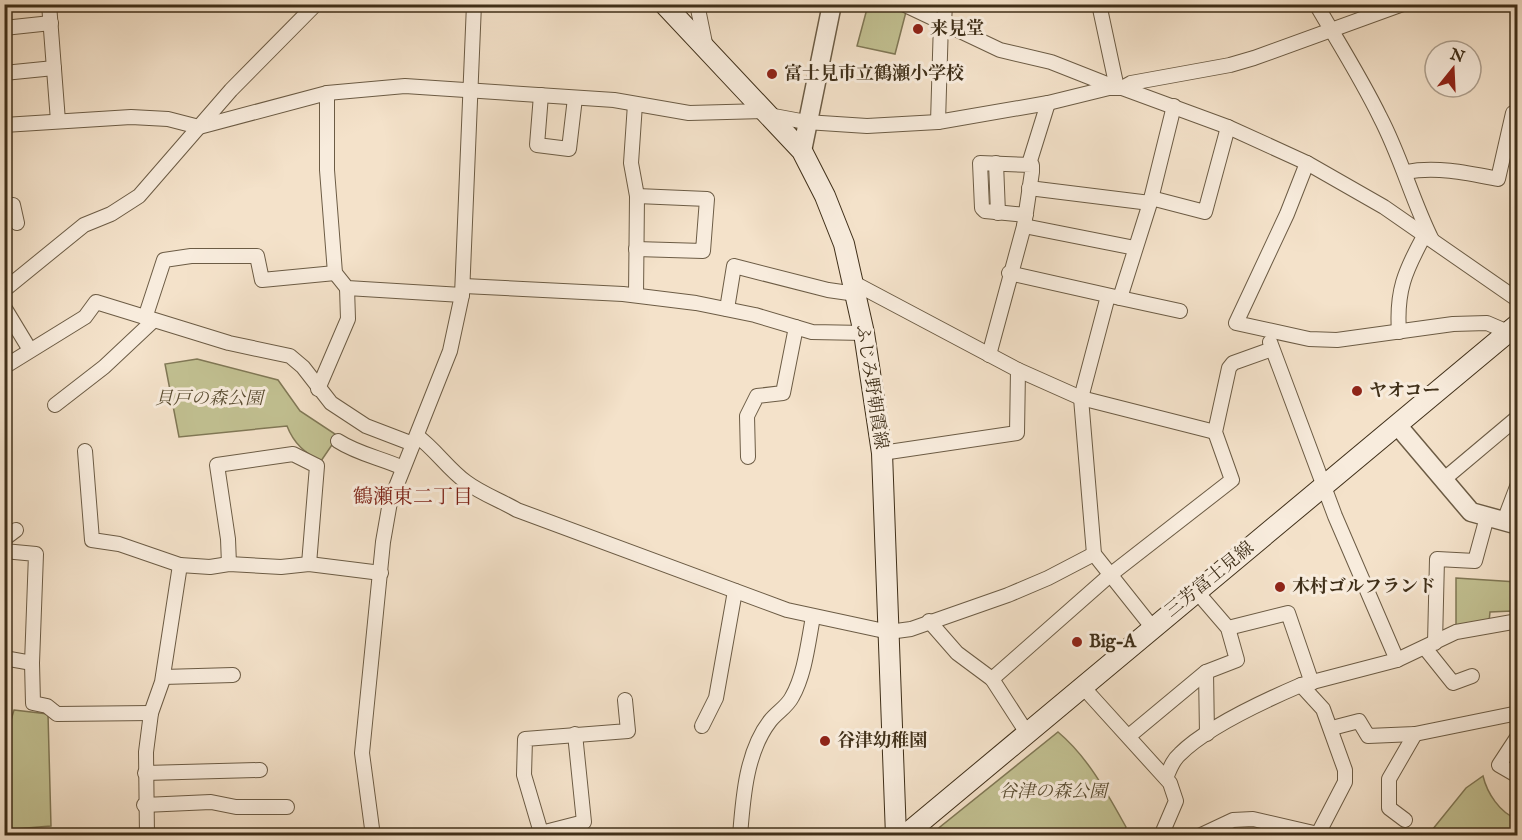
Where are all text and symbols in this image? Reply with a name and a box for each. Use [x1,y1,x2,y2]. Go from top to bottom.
place label: 来見堂 [930,18,984,41]
marker: 来見堂 [911,22,925,36]
north arrow [1423,39,1483,99]
text: N [1446,45,1467,68]
place label: 富士見市立鶴瀬小学校 [784,63,964,86]
marker: 富士見市立鶴瀬小学校 [765,67,779,81]
street label: ふじみ野朝霞線 [850,323,892,451]
place label: ヤオコー [1369,380,1440,403]
marker: ヤオコー [1350,384,1364,398]
park label: 貝戸の森公園 [155,388,266,411]
district label: 鶴瀬東二丁目 [353,485,473,510]
street label: 三芳富士見線 [1161,537,1259,623]
place label: 木村ゴルフランド [1292,576,1436,599]
marker: 木村ゴルフランド [1273,580,1287,594]
place label: Big-A [1089,631,1137,654]
marker: Big-A [1070,635,1084,649]
place label: 谷津幼稚園 [837,730,927,753]
marker: 谷津幼稚園 [818,734,832,748]
park label: 谷津の森公園 [999,781,1110,804]

